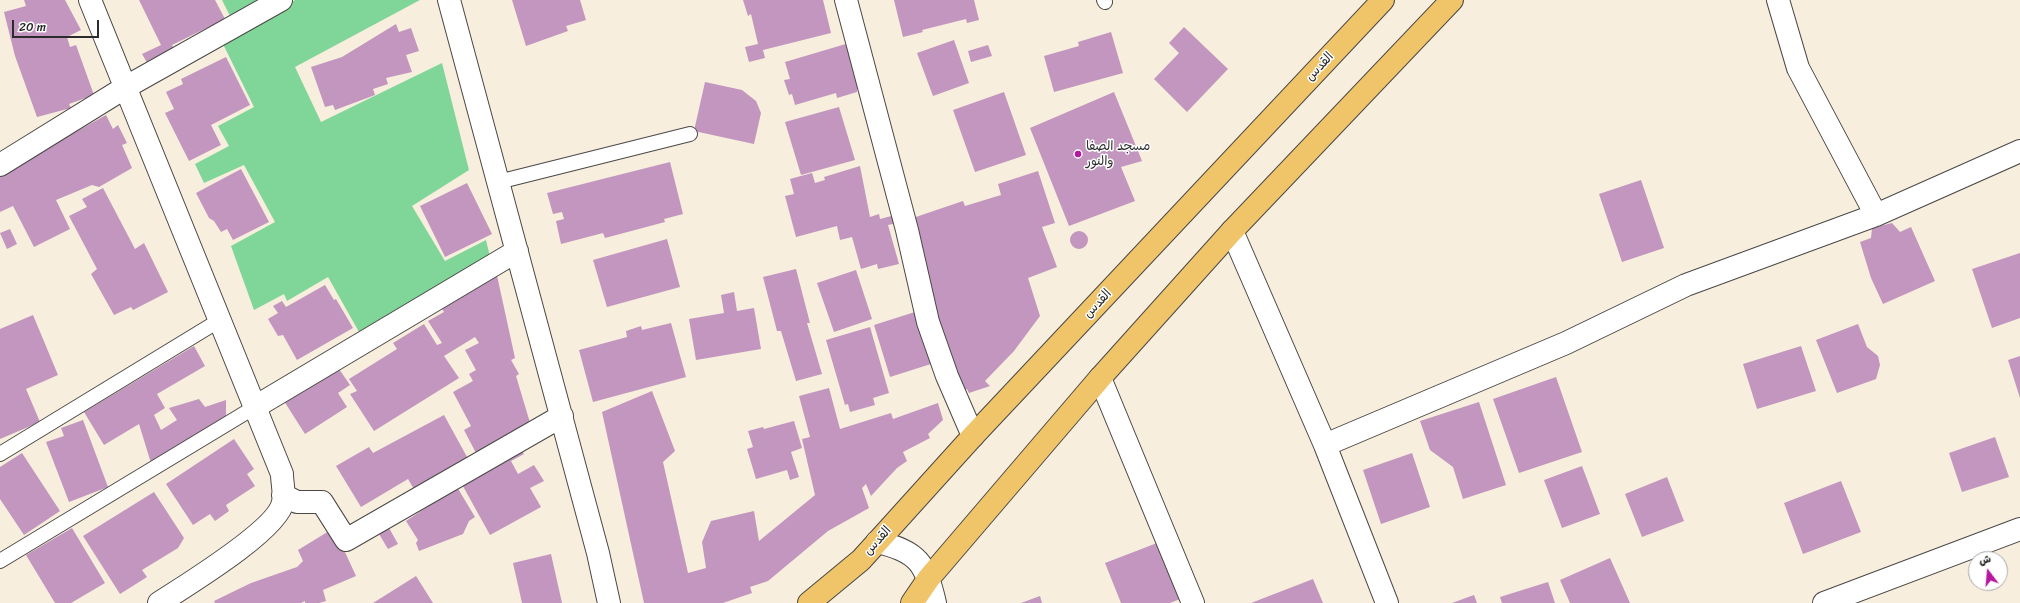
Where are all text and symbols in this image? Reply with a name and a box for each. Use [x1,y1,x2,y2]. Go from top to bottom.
scale bar [14,12,101,38]
text: 20 m [19,16,46,38]
street label: القدس [1303,49,1337,85]
place label: مسجد الصفا والنور [1086,139,1150,170]
marker: مسجد الصفا والنور [1073,149,1083,159]
street label: القدس [1081,286,1115,322]
street label: القدس [861,523,895,559]
text: ش [1976,549,1993,571]
north arrow [1968,551,2008,591]

